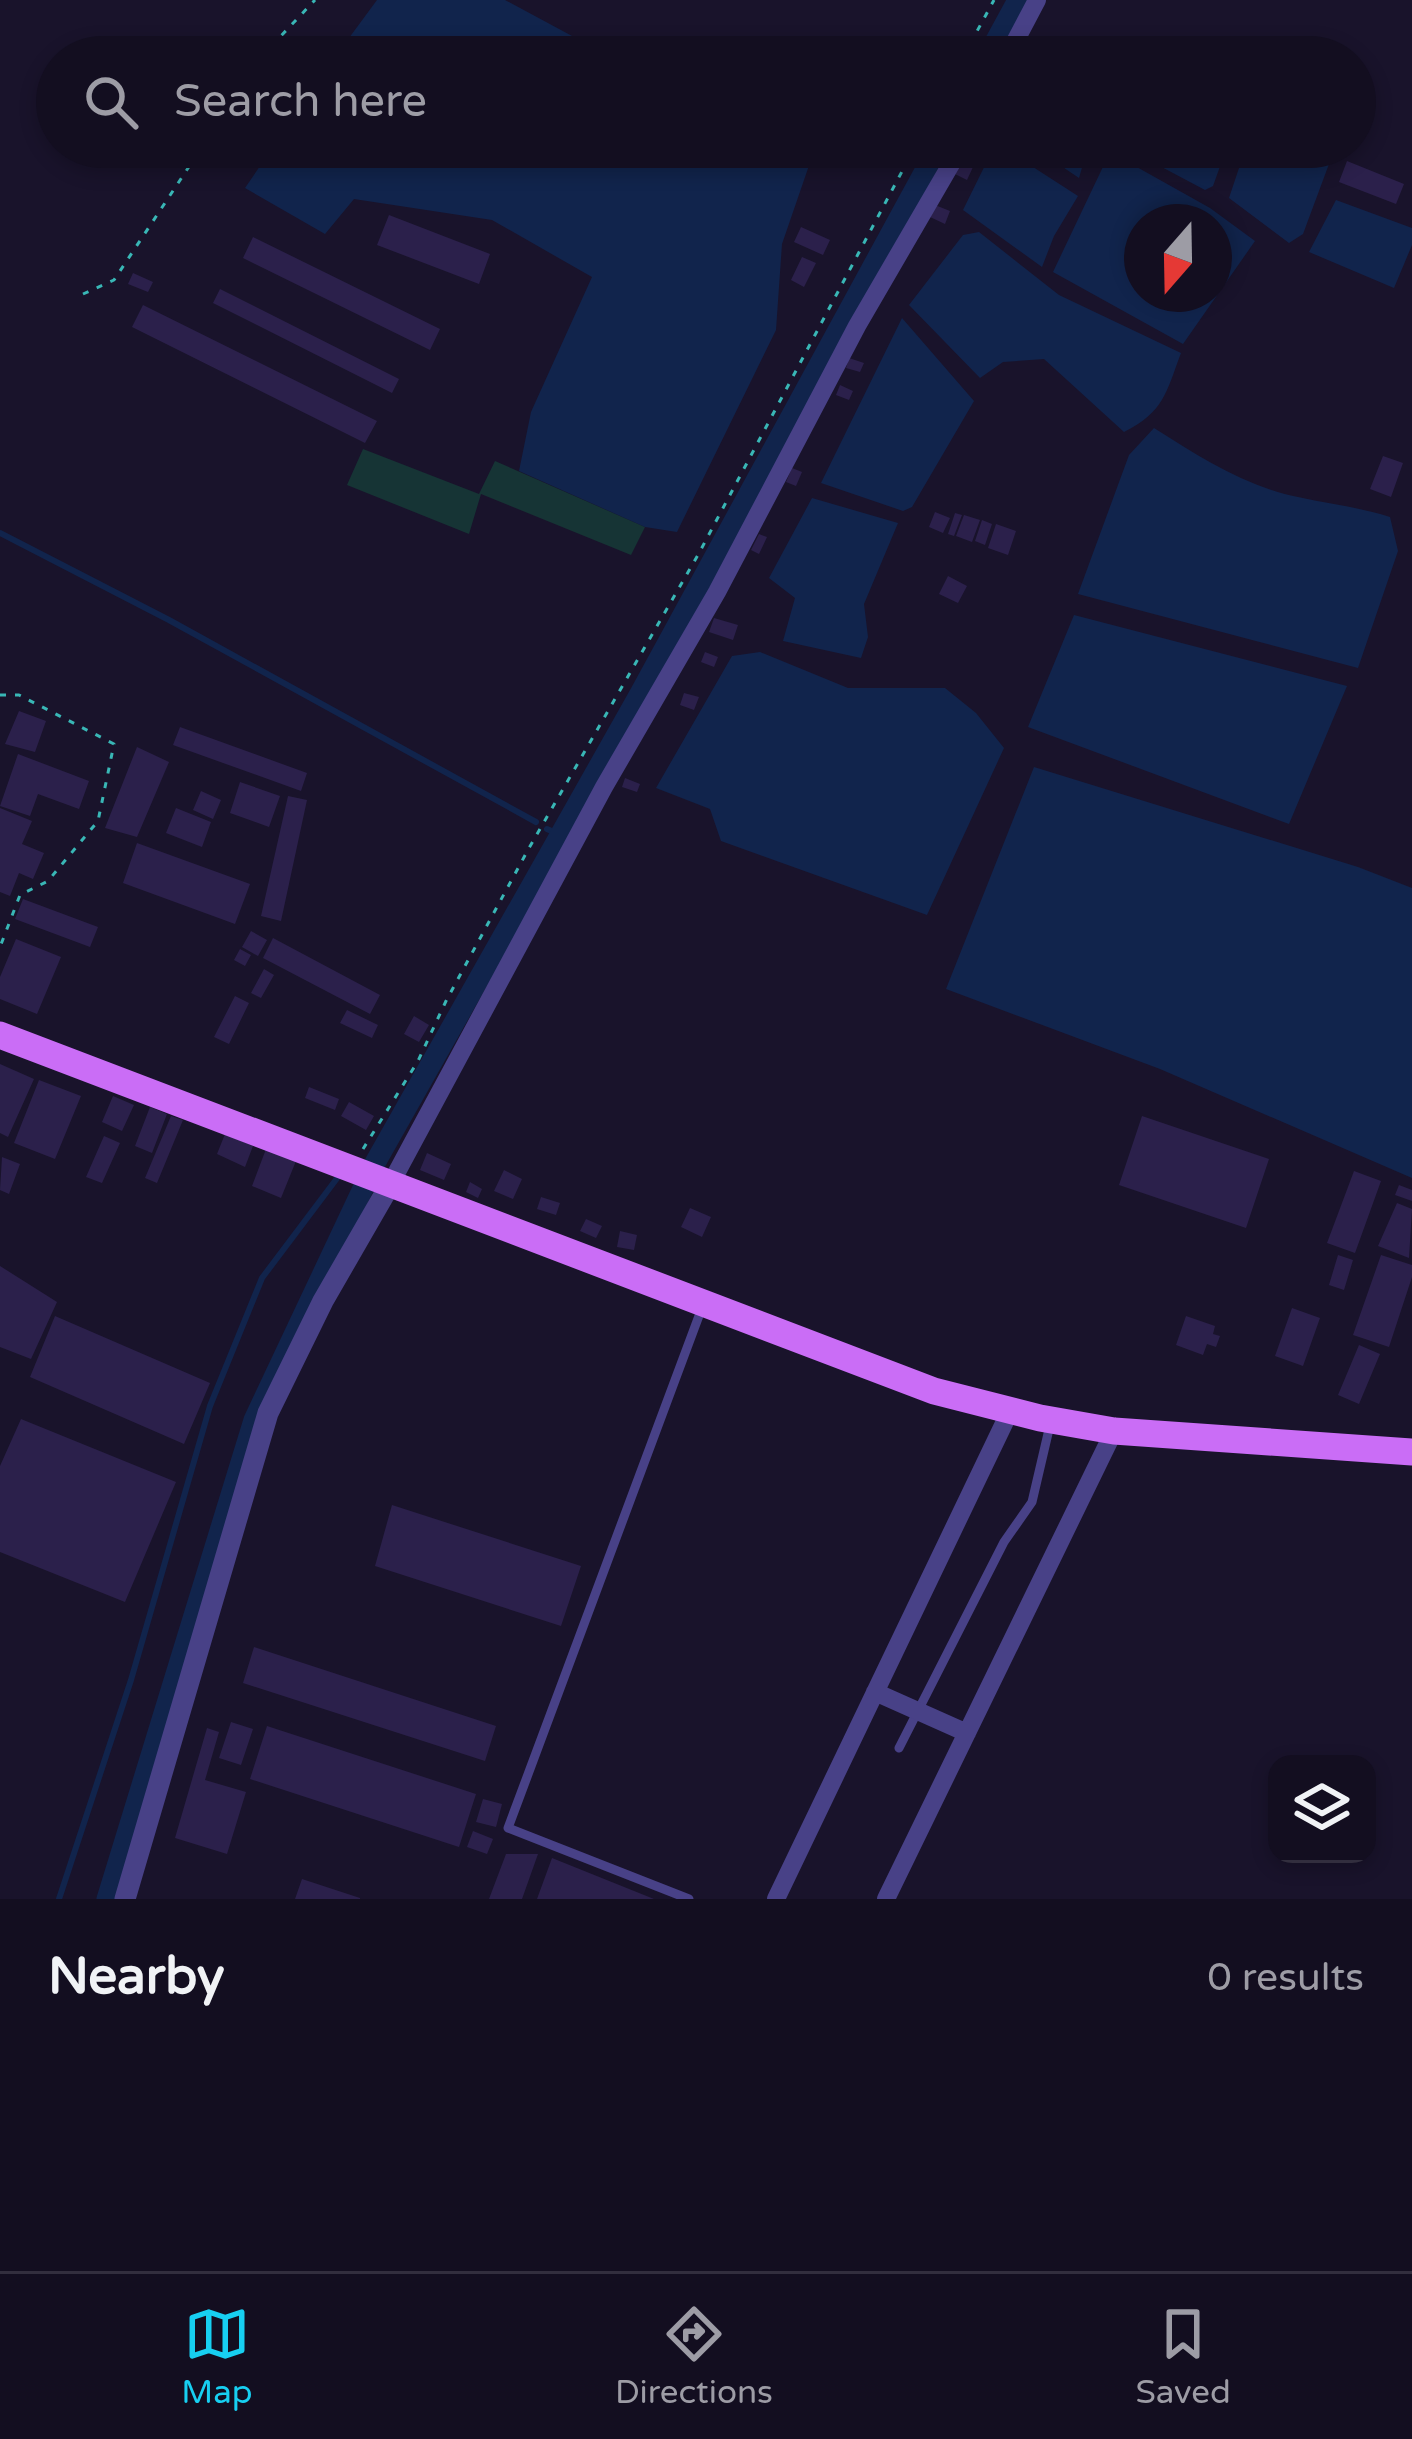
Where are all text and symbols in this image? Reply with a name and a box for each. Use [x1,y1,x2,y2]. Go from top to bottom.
search box [36,36,1376,168]
icon: search [78,69,144,135]
text: Search here [174,75,427,129]
north arrow [1124,204,1232,312]
map controls [1268,1755,1376,1863]
button: layers [1268,1755,1376,1863]
text: Nearby [48,1946,225,2008]
text: 0 results [1207,1954,1364,2001]
tab: Map [181,2301,253,2412]
tab: Directions [615,2301,773,2412]
tab: Saved [1135,2301,1231,2412]

